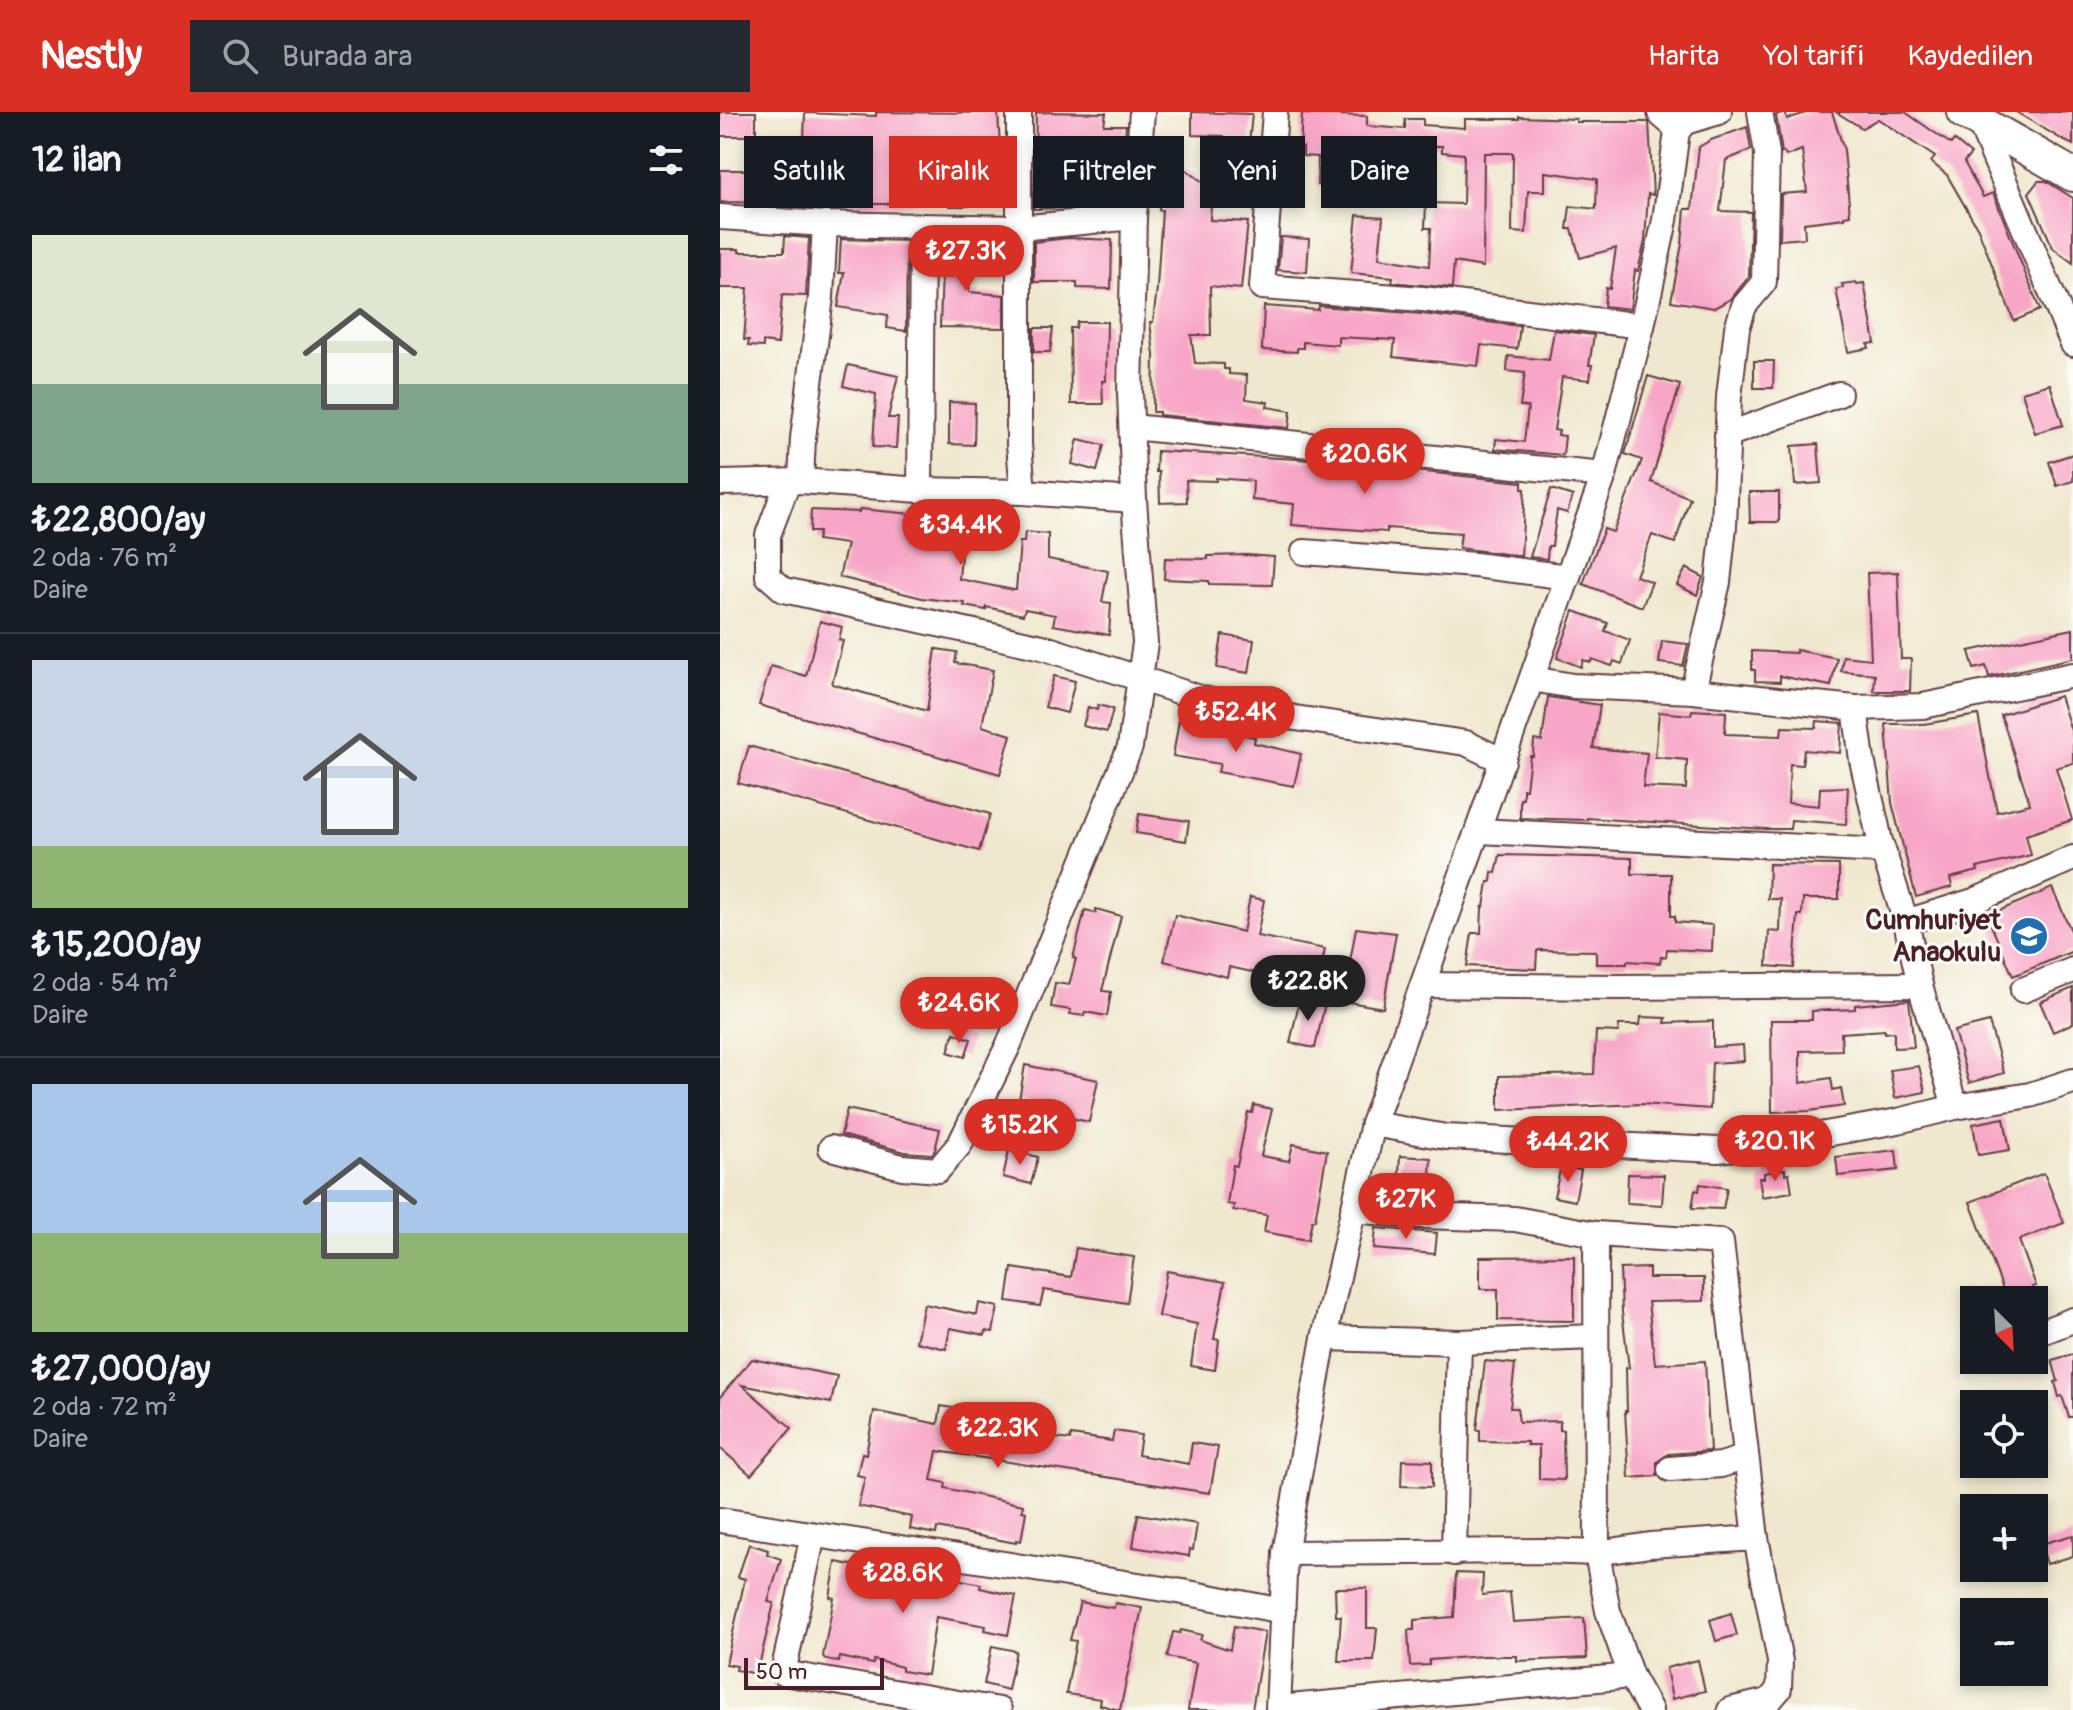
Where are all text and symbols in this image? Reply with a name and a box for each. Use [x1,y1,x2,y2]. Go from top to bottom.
search box [190,20,750,92]
text: Nestly [40,32,142,80]
icon: search [218,34,262,78]
text: Burada ara [282,38,413,75]
text: Harita [1648,39,1719,74]
text: Yol tarifi [1763,39,1863,74]
text: Kaydedilen [1907,39,2033,74]
chip: Satılık [744,136,873,208]
chip: Kiralık [889,136,1017,208]
chip: Filtreler [1033,136,1184,208]
chip: Yeni [1200,136,1305,208]
chip: Daire [1321,136,1437,208]
icon: filters [644,138,688,182]
text: 12 ilan [32,139,122,182]
pin: ₺27.3K [901,225,1031,293]
text: ₺27.3K [926,235,1006,267]
icon: home [288,287,432,431]
pin: ₺20.6K [1300,428,1430,496]
text: ₺20.6K [1323,438,1407,470]
text: ₺22,800/ay [32,499,205,542]
pin: ₺34.4K [896,499,1026,567]
text: ₺34.4K [920,509,1002,541]
text: 2 oda · 76 m² [32,542,177,574]
text: Daire [32,574,88,606]
pin: ₺52.4K [1171,686,1301,754]
text: ₺52.4K [1196,696,1276,728]
icon: home [288,712,432,856]
place label: Cumhuriyet Anaokulu [1865,903,2002,970]
school or university icon: Cumhuriyet Anaokulu [2008,915,2050,957]
text: ₺15,200/ay [32,924,201,967]
pin: ₺22.8K [1243,955,1373,1023]
text: ₺22.8K [1268,965,1348,997]
text: 2 oda · 54 m² [32,967,177,999]
pin: ₺24.6K [894,977,1024,1045]
text: ₺24.6K [918,987,1000,1019]
text: Daire [32,999,88,1031]
pin: ₺15.2K [955,1099,1085,1167]
text: ₺15.2K [982,1109,1058,1141]
pin: ₺20.1K [1710,1115,1840,1183]
pin: ₺44.2K [1503,1116,1633,1184]
text: ₺20.1K [1735,1125,1815,1157]
text: ₺44.2K [1527,1126,1609,1158]
icon: home [288,1136,432,1280]
pin: ₺27K [1359,1173,1453,1241]
text: ₺27K [1376,1183,1436,1215]
north arrow [1960,1286,2048,1374]
map controls [1960,1286,2048,1686]
text: ₺27,000/ay [32,1348,210,1391]
button: locate [1960,1390,2048,1478]
text: 2 oda · 72 m² [32,1391,177,1423]
pin: ₺22.3K [933,1402,1063,1470]
text: ₺22.3K [958,1412,1038,1444]
text: Daire [32,1423,88,1455]
button: + [1960,1494,2048,1582]
pin: ₺28.6K [838,1547,968,1615]
text: ₺28.6K [863,1557,943,1589]
button: − [1960,1598,2048,1686]
scale bar [744,1654,884,1690]
text: 50 m [756,1658,807,1686]

